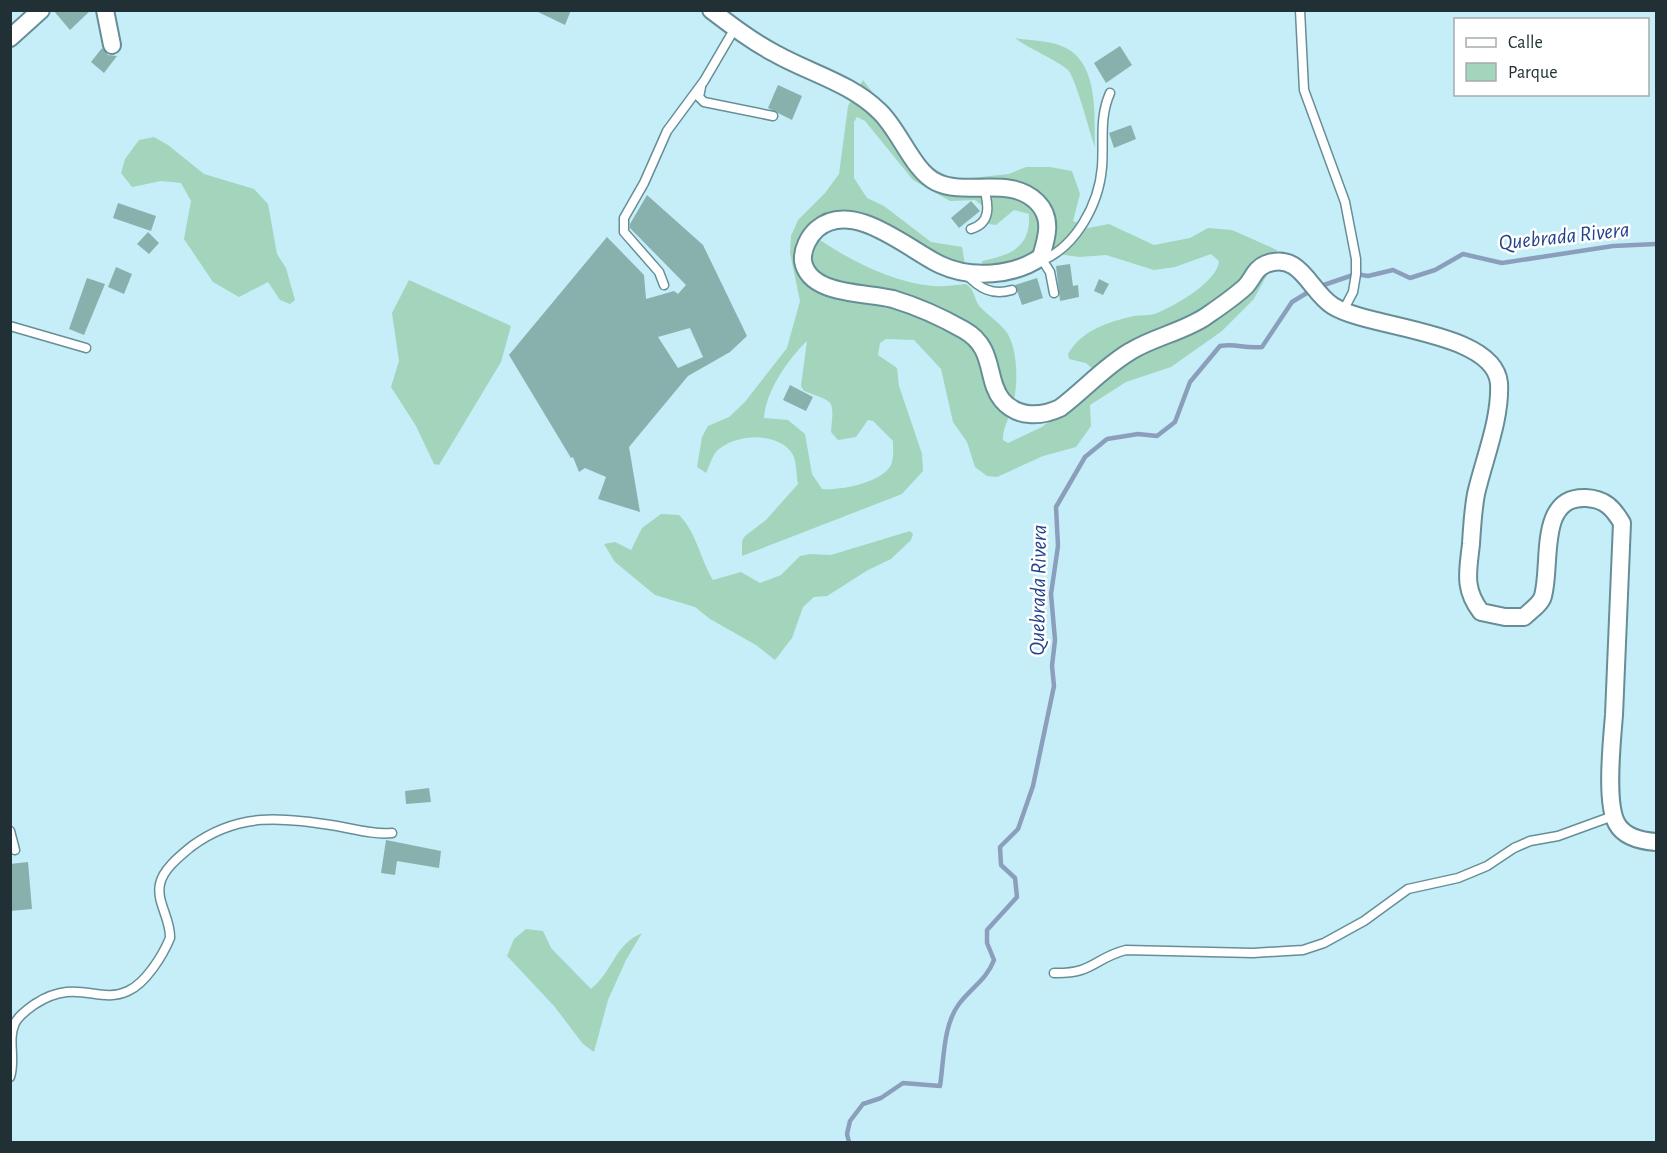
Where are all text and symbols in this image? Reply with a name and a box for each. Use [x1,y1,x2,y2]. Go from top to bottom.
legend [1454,18,1649,96]
text: Calle [1508,34,1543,52]
text: Parque [1508,64,1557,82]
water label: Quebrada Rivera [1498,218,1630,254]
water label: Quebrada Rivera [1026,524,1050,656]

